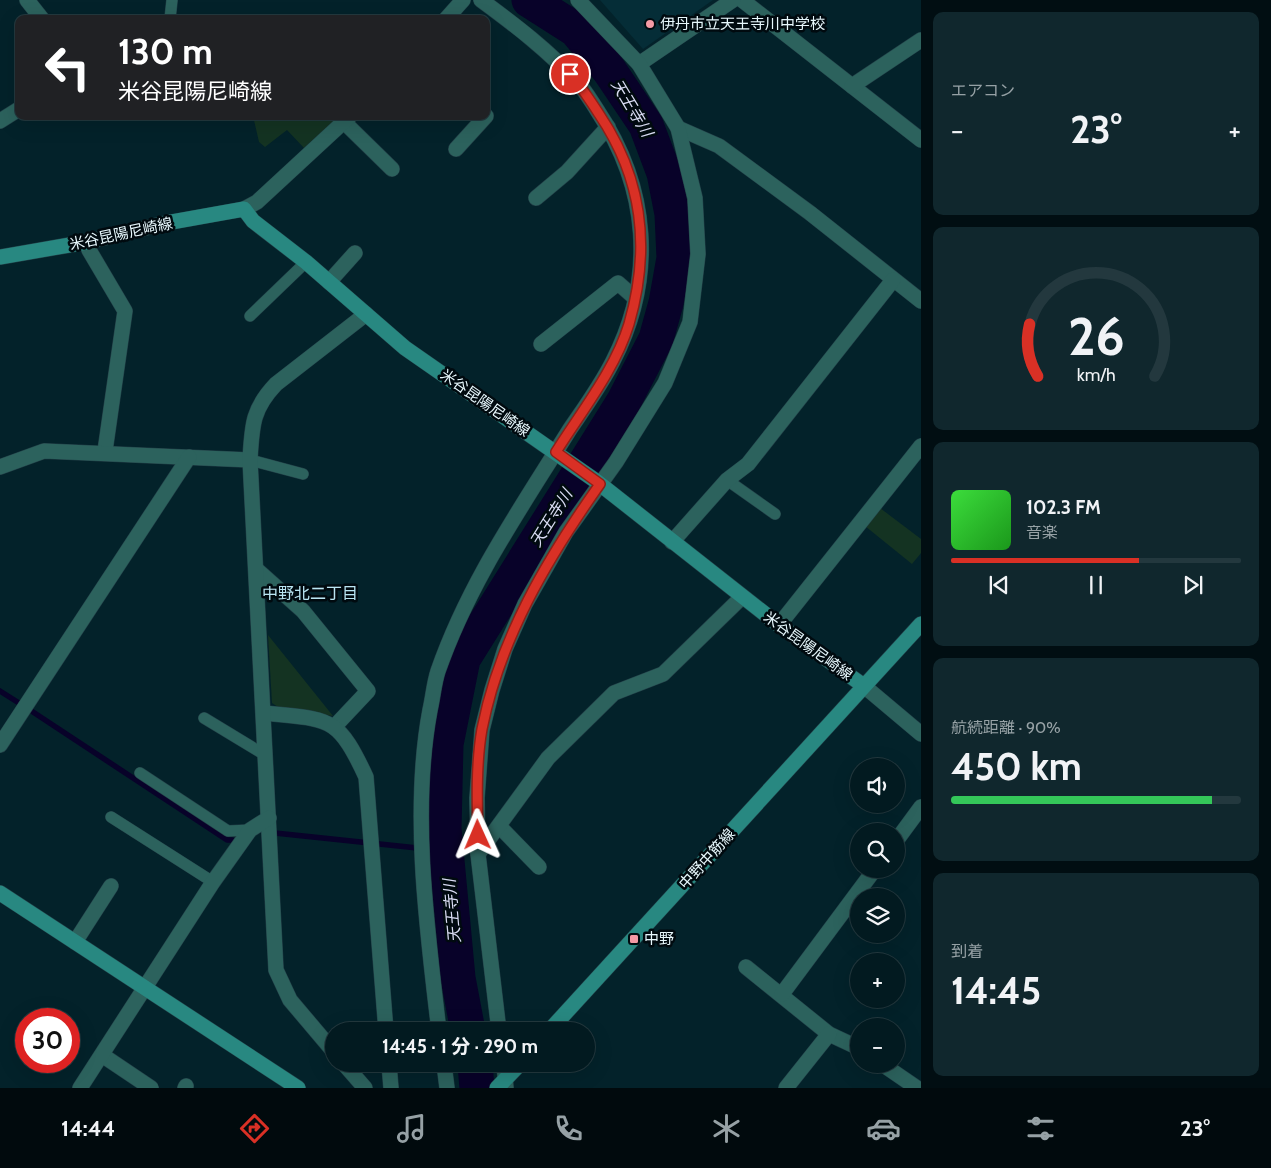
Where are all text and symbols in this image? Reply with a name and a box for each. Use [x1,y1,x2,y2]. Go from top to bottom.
place label: 伊丹市立天王寺川中学校 [660,15,825,33]
marker: 伊丹市立天王寺川中学校 [644,18,656,30]
text: 130 m [118,30,213,73]
icon: left [35,35,100,100]
pin [549,53,591,95]
icon: arrive [556,60,584,88]
water label: 天王寺川 [607,76,658,142]
text: 米谷昆陽尼崎線 [118,78,272,105]
text: エアコン [951,81,1015,100]
text: 23° [1070,106,1122,153]
text: − [951,113,963,147]
text: + [1229,113,1241,147]
street label: 米谷昆陽尼崎線 [68,214,174,254]
text: 26 [1068,305,1124,368]
text: km/h [1076,364,1116,385]
street label: 米谷昆陽尼崎線 [437,366,533,440]
water label: 天王寺川 [526,484,577,550]
text: 102.3 FM [1026,496,1101,519]
text: 音楽 [1026,523,1058,542]
icon: previous [985,571,1013,599]
icon: pause [1082,571,1110,599]
icon: next [1179,571,1207,599]
district label: 中野北二丁目 [262,584,358,603]
street label: 米谷昆陽尼崎線 [760,608,856,684]
text: 航続距離 · 90% [951,718,1061,737]
text: 450 km [951,743,1082,790]
map controls [850,758,905,1073]
button: sound [850,758,905,813]
position arrow [451,808,503,860]
button: search [850,823,905,878]
street label: 中野中筋線 [675,825,739,893]
water label: 天王寺川 [440,876,464,944]
button: layers [850,888,905,943]
place label: 中野 [644,930,674,948]
marker: 中野 [628,933,640,945]
text: 到着 [951,942,983,961]
button: + [850,953,905,1008]
text: 14:45 [951,967,1041,1014]
speed limit sign: 30 [15,1008,80,1073]
button: − [850,1018,905,1073]
text: 14:45 · 1 分 · 290 m [382,1035,538,1058]
icon: directions [237,1111,272,1146]
icon: music [394,1111,429,1146]
icon: phone [551,1111,586,1146]
icon: climate [709,1111,744,1146]
icon: car [866,1111,901,1146]
icon: filters [1023,1111,1058,1146]
text: 14:44 [61,1115,115,1142]
text: 23° [1180,1115,1210,1142]

